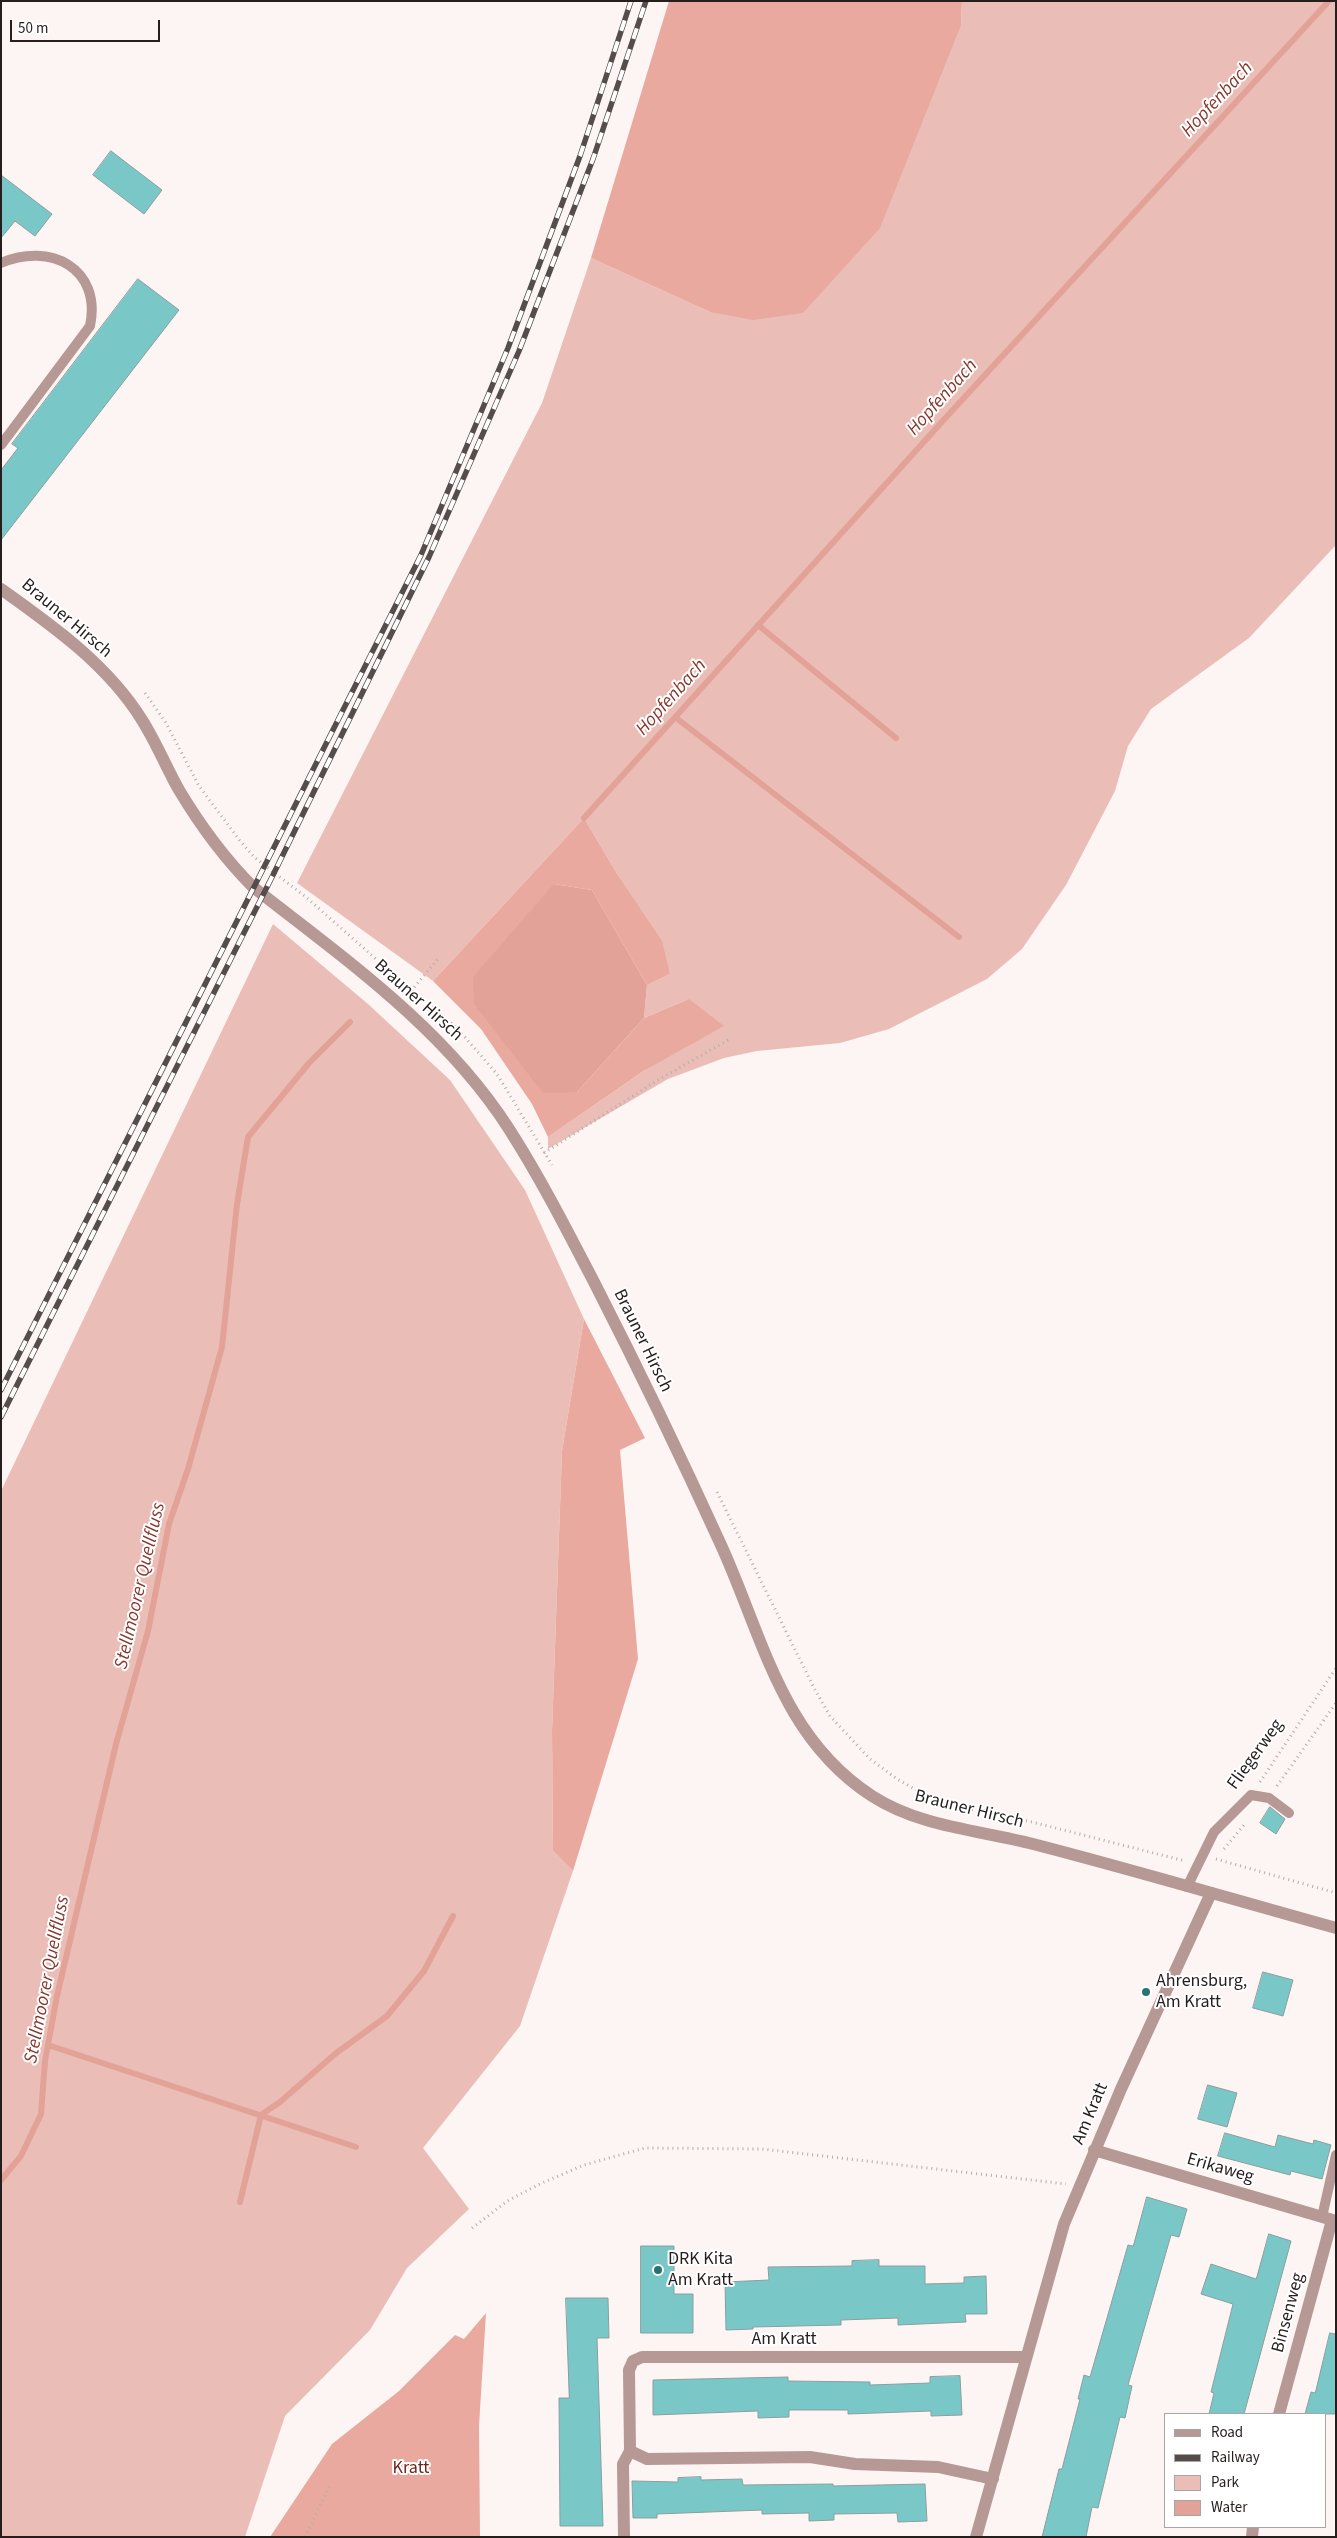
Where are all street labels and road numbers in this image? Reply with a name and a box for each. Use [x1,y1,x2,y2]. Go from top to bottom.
street label: Brauner Hirsch [16,575,116,663]
street label: Brauner Hirsch [369,956,467,1046]
street label: Brauner Hirsch [608,1286,676,1396]
street label: Fliegerweg [1223,1716,1289,1794]
street label: Brauner Hirsch [912,1786,1026,1834]
street label: Am Kratt [1068,2080,1114,2148]
street label: Erikaweg [1184,2149,1256,2189]
street label: Binsenweg [1268,2271,1310,2355]
street label: Am Kratt [751,2329,817,2351]

